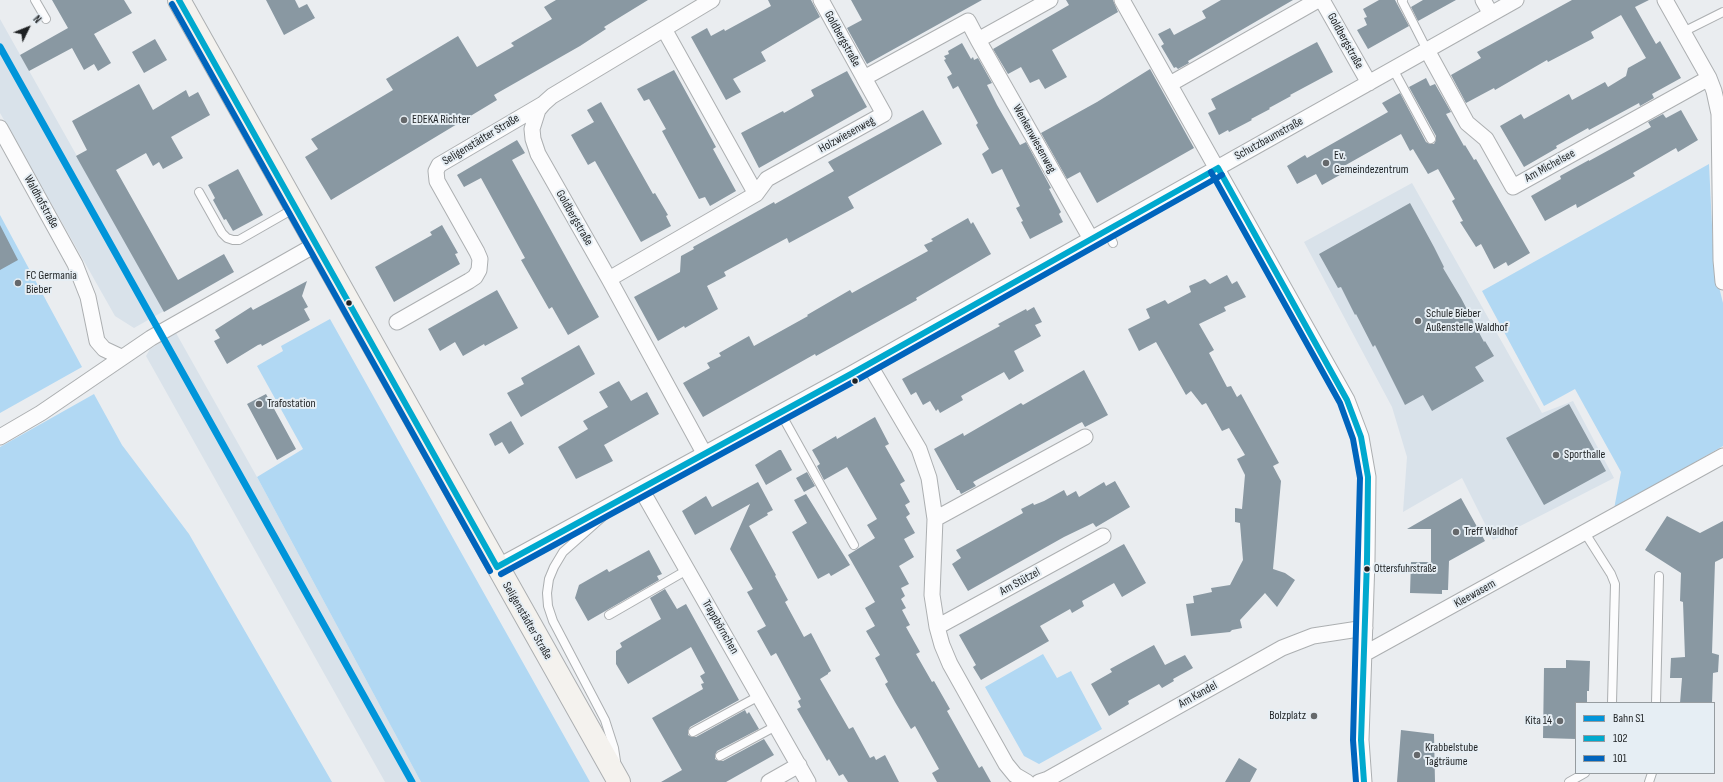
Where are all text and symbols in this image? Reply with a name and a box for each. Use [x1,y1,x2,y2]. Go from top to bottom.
north arrow [8,8,48,48]
street label: Goldbergstraße [821,9,863,69]
street label: Goldbergstraße [1324,11,1366,71]
text: N [30,13,44,26]
street label: Wenkenwiesenweg [1009,102,1059,176]
street label: Seligenstädter Straße [440,111,522,169]
place label: EDEKA Richter [412,113,470,127]
street label: Holzwiesenweg [816,114,878,156]
street label: Schutzbaumstraße [1232,114,1306,164]
marker: EDEKA Richter [399,115,409,125]
street label: Am Michelsee [1522,146,1578,186]
place label: Ev. Gemeindezentrum [1334,149,1409,177]
marker: Ev. Gemeindezentrum [1321,158,1331,168]
street label: Waldhofstraße [21,173,61,231]
street label: Goldbergstraße [552,188,596,248]
place label: FC Germania Bieber [26,269,77,297]
marker: FC Germania Bieber [13,278,23,288]
unlabelled marker [344,298,354,308]
place label: Schule Bieber Außenstelle Waldhof [1426,307,1508,335]
marker: Schule Bieber Außenstelle Waldhof [1413,316,1423,326]
unlabelled marker [850,376,860,386]
place label: Trafostation [267,397,316,411]
marker: Trafostation [254,399,264,409]
place label: Sporthalle [1564,448,1605,462]
marker: Sporthalle [1551,450,1561,460]
place label: Treff Waldhof [1464,525,1518,539]
marker: Treff Waldhof [1451,527,1461,537]
place label: Ottersfuhrstraße [1374,562,1436,576]
marker: Ottersfuhrstraße [1362,564,1372,574]
street label: Am Stützel [997,565,1043,599]
street label: Kleewasem [1452,577,1498,611]
street label: Seligenstädter Straße [499,580,555,662]
street label: Trappbörnchen [699,597,741,657]
street label: Am Kandel [1176,678,1220,712]
legend [1575,702,1715,774]
place label: Bolzplatz [1269,709,1306,723]
marker: Bolzplatz [1309,711,1319,721]
text: Bahn S1 [1613,711,1644,726]
place label: Kita 14 [1525,714,1552,728]
marker: Kita 14 [1555,716,1565,726]
text: 102 [1613,731,1628,746]
place label: Krabbelstube Tagträume [1425,741,1478,769]
marker: Krabbelstube Tagträume [1412,750,1422,760]
text: 101 [1613,751,1627,766]

